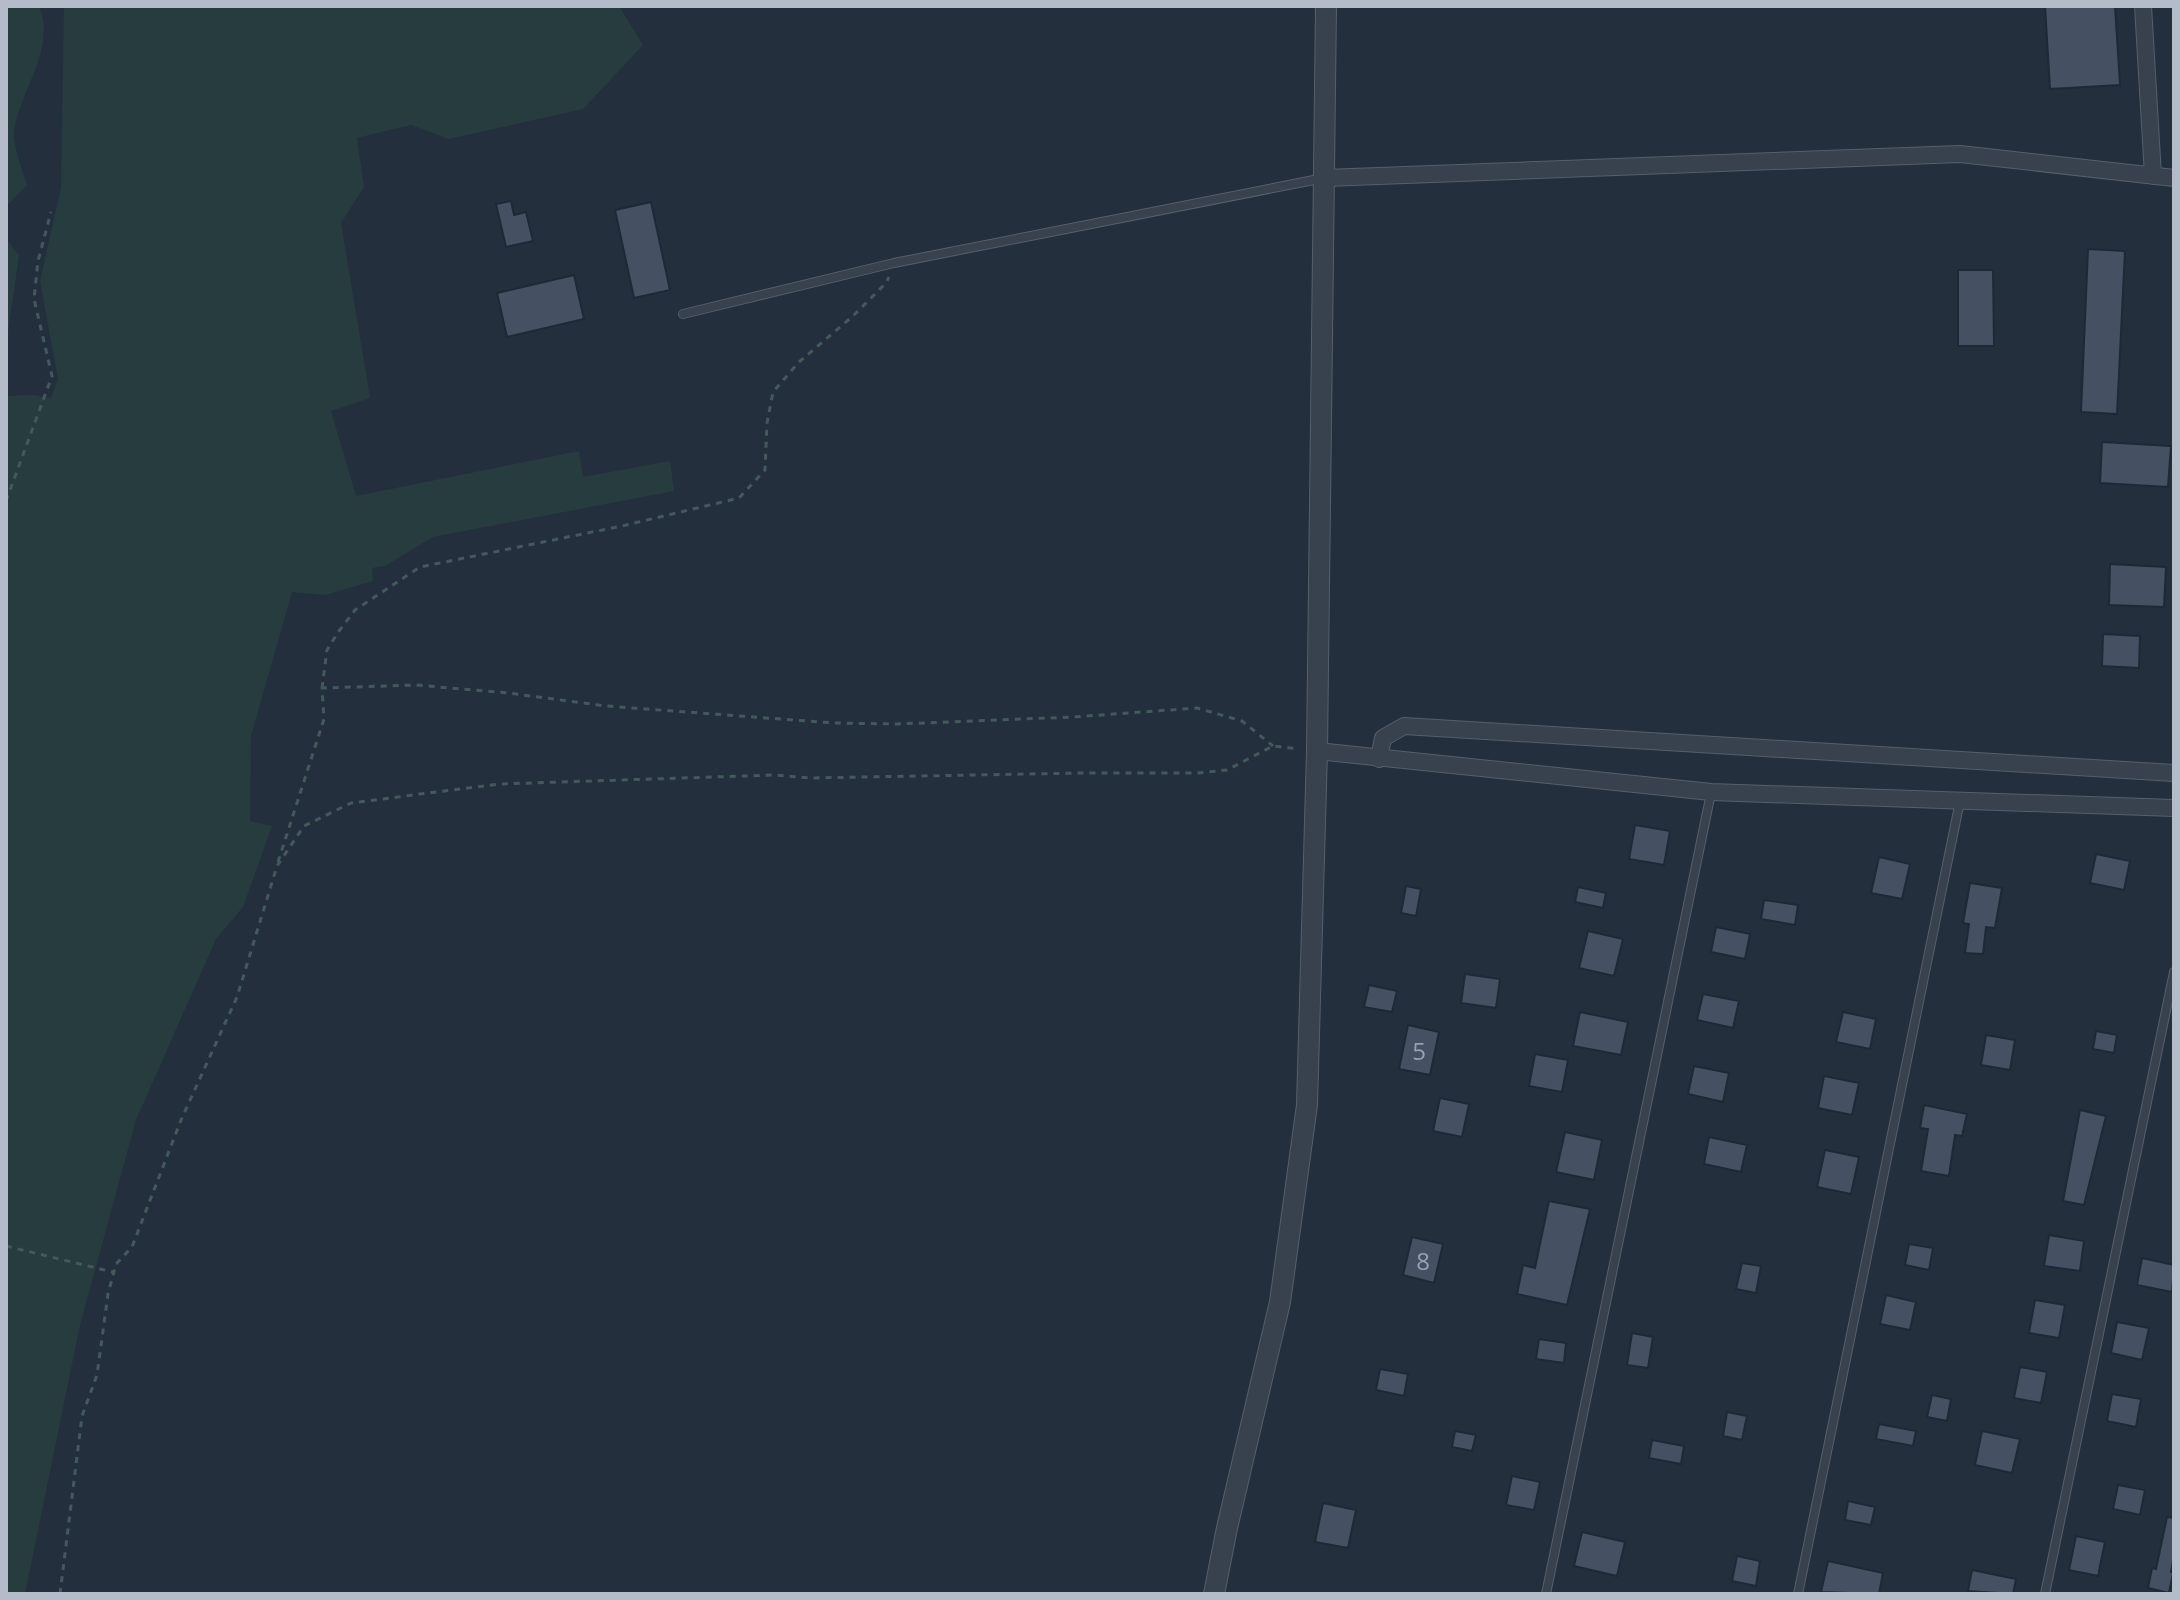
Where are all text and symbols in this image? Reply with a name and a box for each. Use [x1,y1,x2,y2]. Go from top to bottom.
house number: 5 [1412,1034,1426,1067]
house number: 8 [1416,1244,1430,1277]

